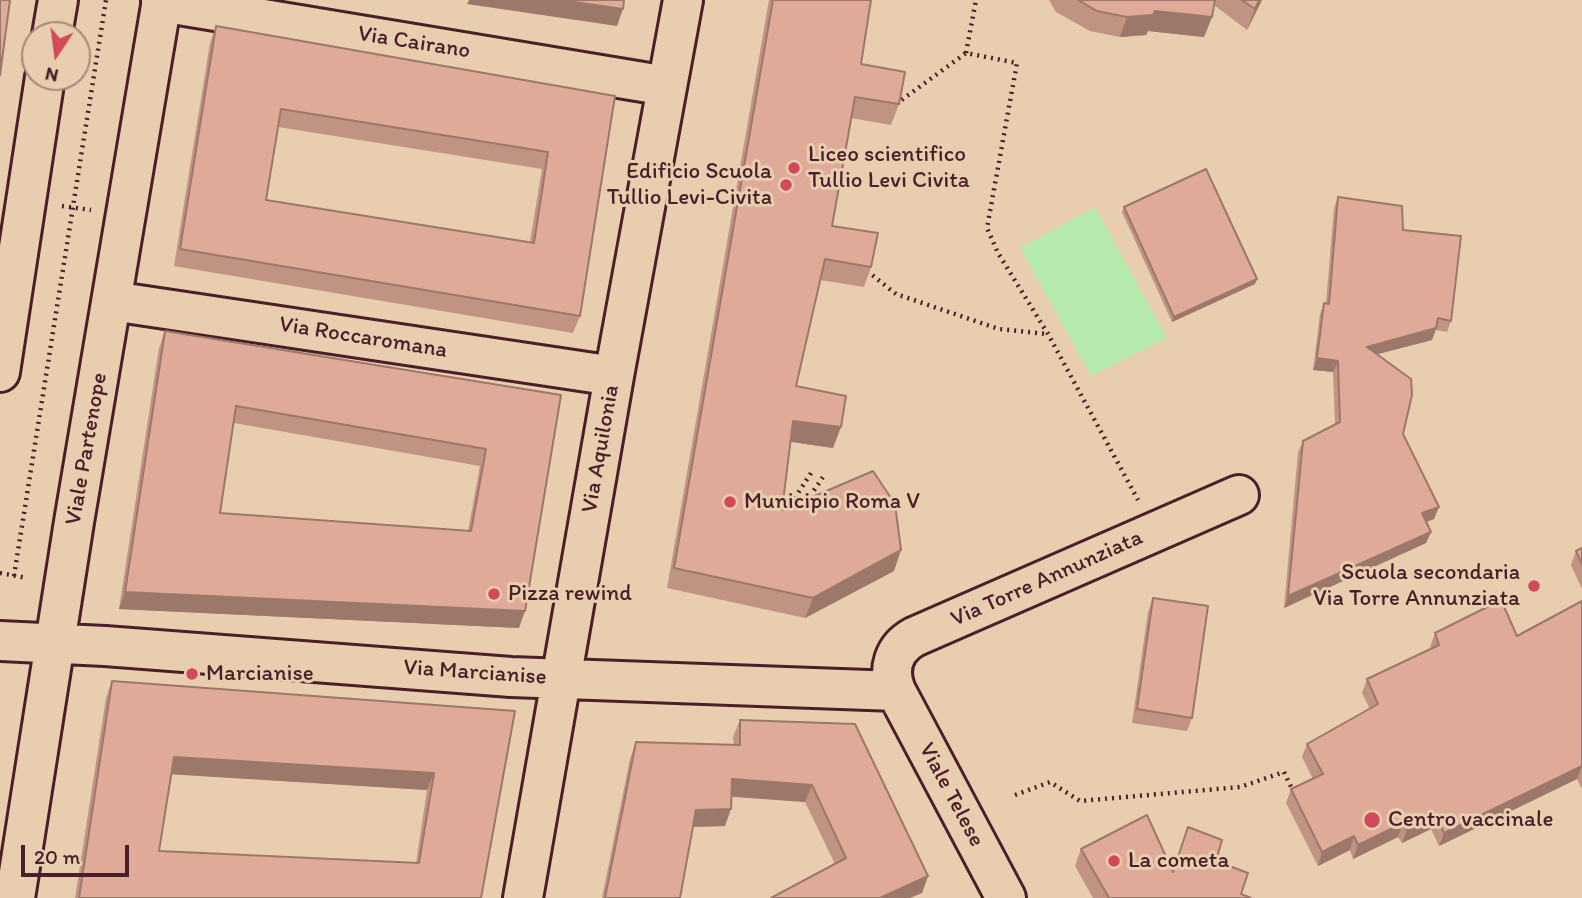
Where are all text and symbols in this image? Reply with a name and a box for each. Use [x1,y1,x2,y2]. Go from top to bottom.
street label: Via Cairano [356,20,472,66]
north arrow [21,21,91,91]
text: N [43,62,60,88]
place label: Liceo scientifico Tullio Levi Civita [808,141,970,195]
place label: Edificio Scuola Tullio Levi-Civita [607,158,772,212]
marker: Liceo scientifico Tullio Levi Civita [786,160,802,176]
marker: Edificio Scuola Tullio Levi-Civita [778,177,794,193]
street label: Via Roccaromana [277,311,449,365]
street label: Viale Partenope [60,371,114,527]
street label: Via Aquilonia [576,383,626,515]
place label: Municipio Roma V [744,488,920,516]
marker: Municipio Roma V [722,494,738,510]
street label: Via Torre Annunziata [947,524,1147,634]
place label: Scuola secondaria Via Torre Annunziata [1313,559,1520,613]
marker: Scuola secondaria Via Torre Annunziata [1526,578,1542,594]
place label: Pizza rewind [508,580,632,608]
marker: Pizza rewind [486,586,502,602]
street label: Via Marcianise [402,654,548,692]
place label: Marcianise [206,660,314,688]
marker: Marcianise [184,666,200,682]
street label: Viale Telese [912,738,990,852]
place label: Centro vaccinale [1388,806,1553,834]
marker: Centro vaccinale [1362,810,1382,830]
scale bar [24,832,133,876]
text: 20 m [34,844,80,869]
place label: La cometa [1128,847,1229,875]
marker: La cometa [1106,853,1122,869]

